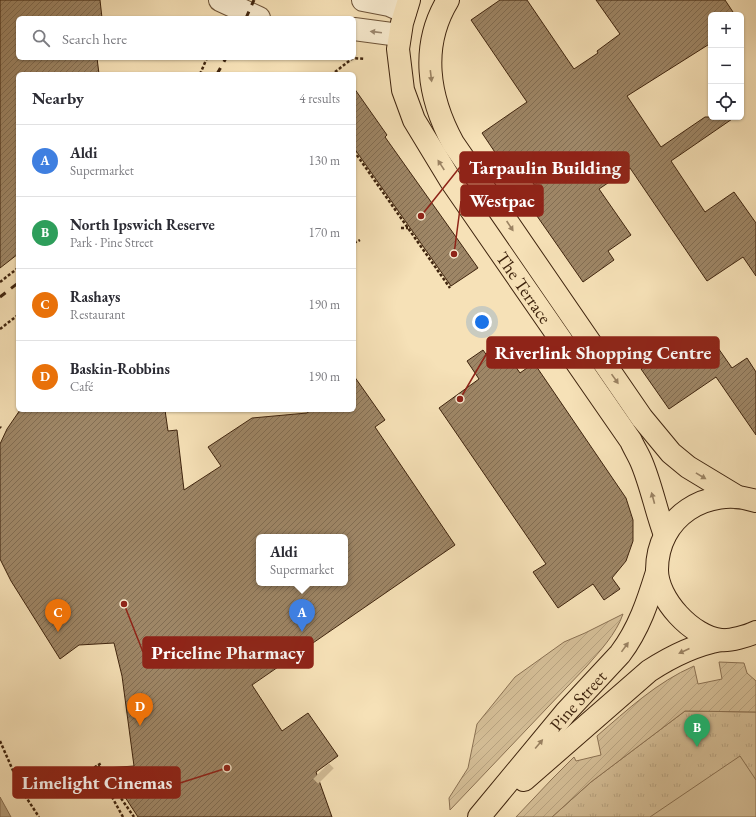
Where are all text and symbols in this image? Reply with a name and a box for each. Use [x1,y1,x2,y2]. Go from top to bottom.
map controls [708,12,744,120]
button: + [708,12,744,48]
search box [16,16,356,60]
icon: search [30,27,52,49]
text: Search here [62,29,127,48]
one-way arrow [370,29,383,35]
button: − [708,48,744,84]
one-way arrow [428,70,434,82]
button: locate [708,84,744,120]
text: Nearby [32,87,84,109]
text: 4 results [299,90,340,107]
text: Aldi [70,143,98,162]
text: A [40,152,50,169]
text: 130 m [309,152,340,169]
callout: Tarpaulin Building [460,152,629,183]
text: Tarpaulin Building [469,155,622,180]
one-way arrow [437,160,445,170]
text: Supermarket [70,162,134,179]
callout: Westpac [461,185,543,216]
text: Westpac [469,188,535,213]
text: North Ipswich Reserve [70,215,215,234]
one-way arrow [506,221,514,231]
text: B [41,224,49,241]
text: 170 m [309,224,340,241]
text: Park · Pine Street [70,234,153,251]
street label: The Terrace [492,247,557,328]
text: Rashays [70,287,120,306]
text: C [40,296,50,313]
text: 190 m [309,296,340,313]
text: Restaurant [70,306,125,323]
your location [472,312,492,332]
callout: Riverlink Shopping Centre [487,337,719,368]
text: Riverlink Shopping Centre [495,340,711,365]
text: Baskin-Robbins [70,359,170,378]
text: D [40,368,50,385]
text: 190 m [309,368,340,385]
one-way arrow [611,374,619,385]
text: Café [70,378,93,395]
one-way arrow [695,472,707,479]
one-way arrow [650,492,656,504]
popup [256,534,348,586]
text: Aldi [270,542,298,561]
text: Supermarket [270,561,334,578]
pin: C [45,599,71,632]
pin: A [289,599,315,632]
callout: Priceline Pharmacy [143,637,313,668]
text: Priceline Pharmacy [151,640,306,665]
one-way arrow [621,641,629,652]
one-way arrow [678,648,689,654]
street label: Pine Street [544,665,611,735]
pin: D [127,693,153,726]
pin: B [684,714,710,747]
one-way arrow [535,739,544,749]
callout: Limelight Cinemas [13,767,180,798]
text: Limelight Cinemas [22,770,173,795]

